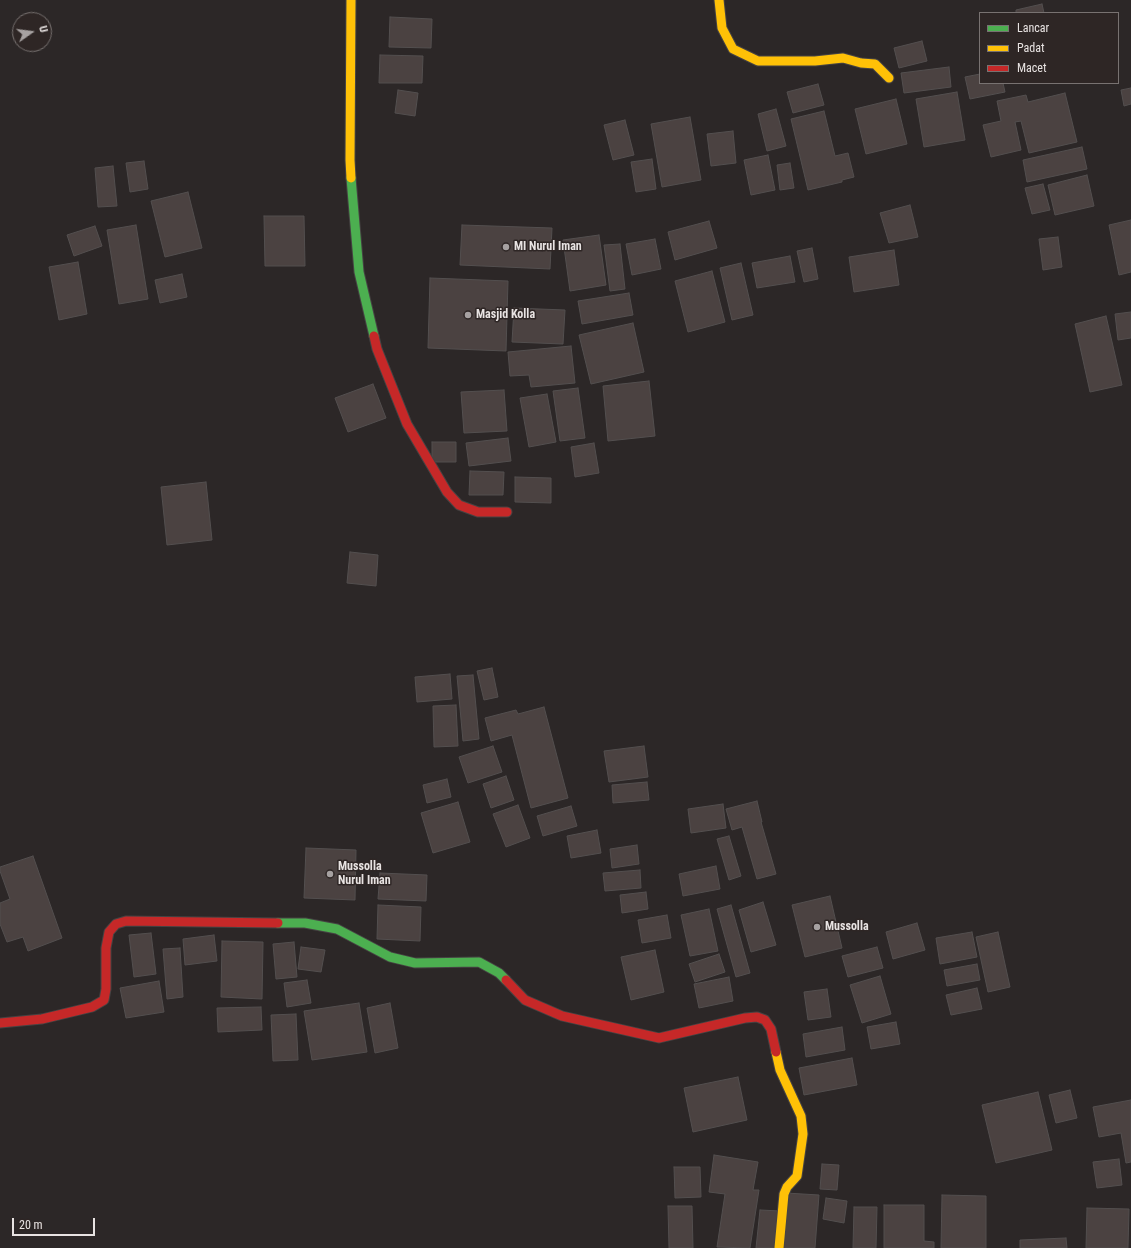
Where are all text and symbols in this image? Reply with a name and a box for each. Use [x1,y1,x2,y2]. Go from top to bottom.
north arrow [12,12,52,52]
legend [979,12,1119,84]
text: Lancar [1017,21,1049,35]
text: U [36,25,50,34]
text: Padat [1017,41,1045,55]
text: Macet [1017,61,1047,75]
place label: MI Nurul Iman [514,240,582,254]
marker: MI Nurul Iman [501,242,511,252]
place label: Masjid Kolla [476,308,535,322]
marker: Masjid Kolla [463,310,473,320]
place label: Mussolla Nurul Iman [338,860,391,888]
marker: Mussolla Nurul Iman [325,869,335,879]
place label: Mussolla [825,920,869,934]
marker: Mussolla [812,922,822,932]
scale bar [14,1210,97,1236]
text: 20 m [19,1218,43,1232]

